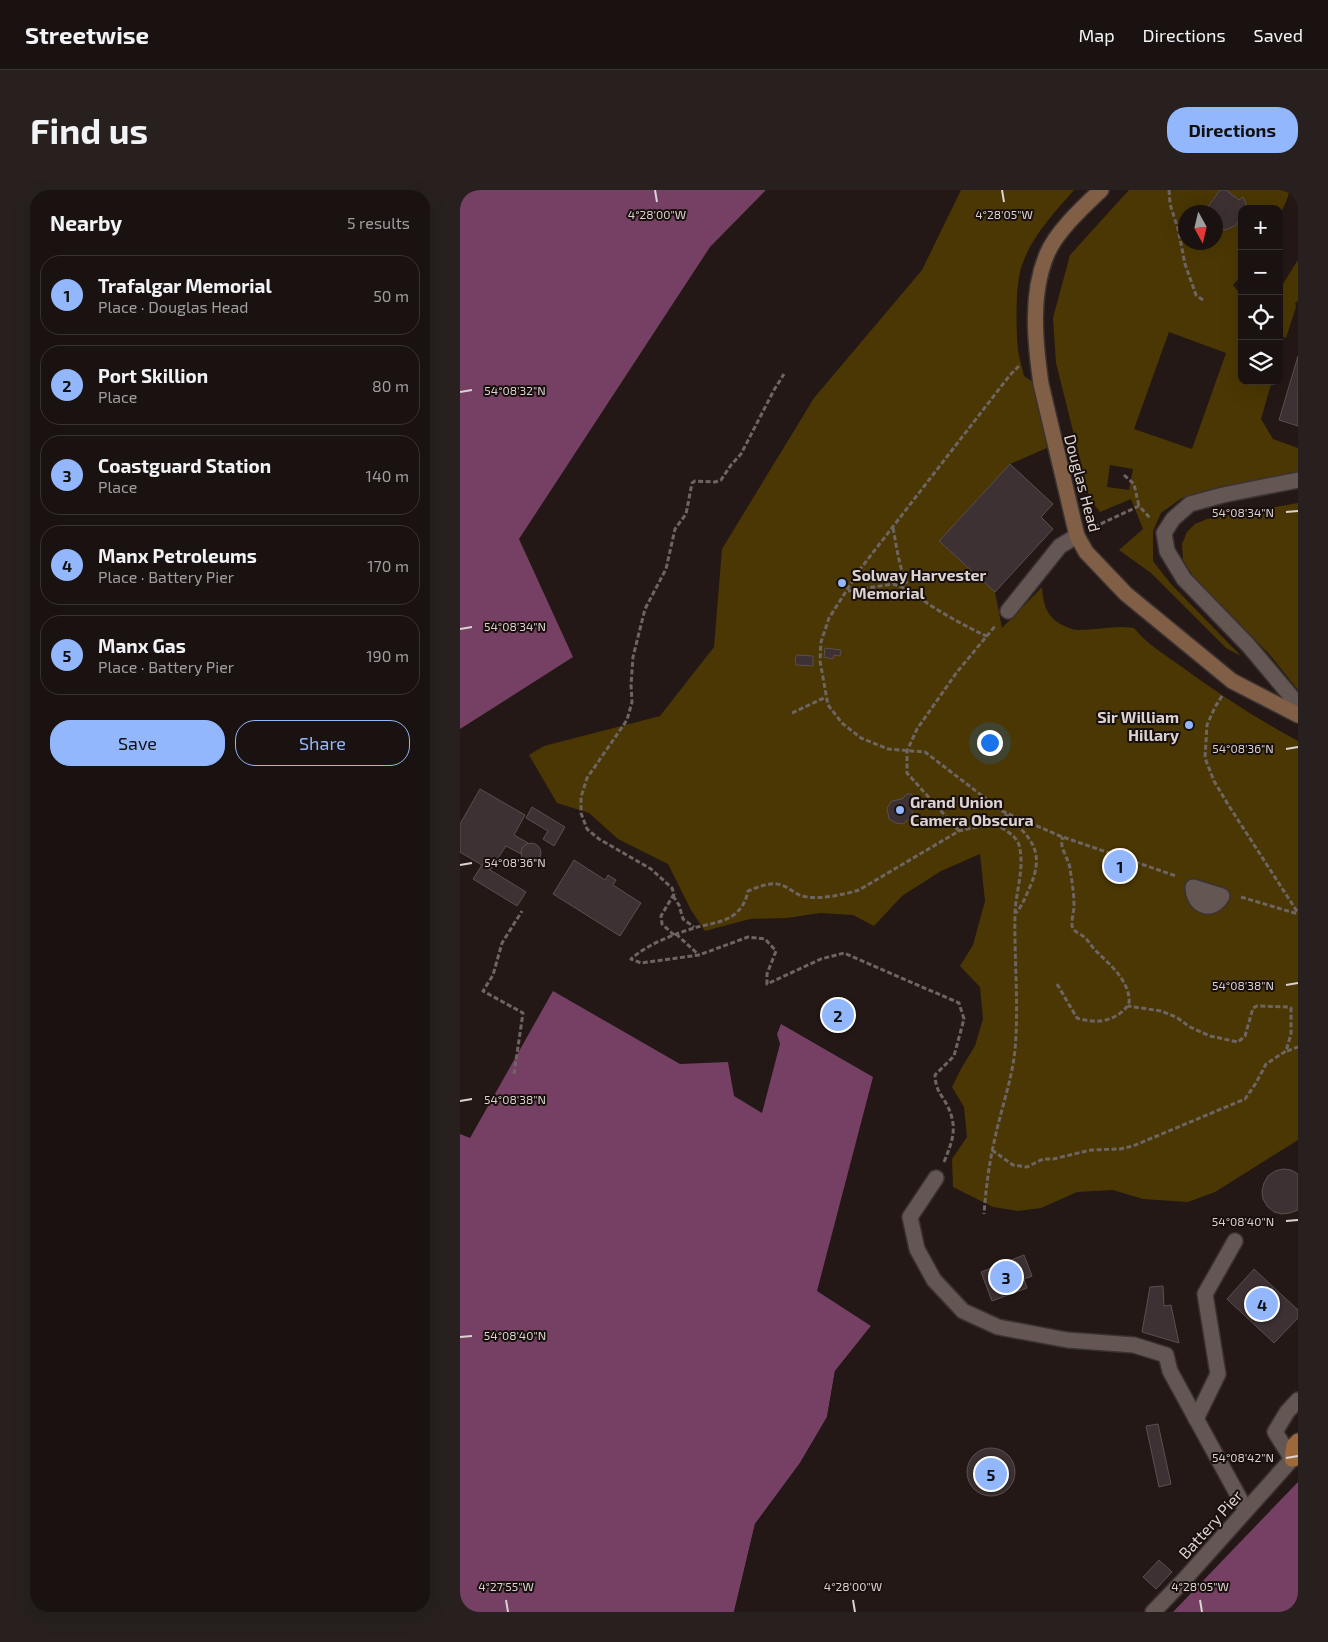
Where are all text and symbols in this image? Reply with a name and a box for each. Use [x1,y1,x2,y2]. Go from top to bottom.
text: Streetwise [25,20,149,49]
text: Map [1078,24,1115,46]
text: Directions [1143,24,1226,46]
text: Saved [1254,24,1303,46]
button: Directions [1167,107,1298,153]
text: Find us [30,109,148,151]
north arrow [1178,205,1223,250]
map controls [1238,205,1283,385]
button: + [1238,205,1283,250]
text: 4°28'00"W [628,207,686,221]
text: 4°28'05"W [975,207,1033,221]
text: Nearby [50,210,122,235]
text: 5 results [347,213,410,232]
button: − [1238,250,1283,295]
text: Trafalgar Memorial [98,274,272,297]
text: 1 [64,286,70,305]
text: 50 m [373,286,409,305]
button: locate [1238,295,1283,340]
text: Place · Douglas Head [98,297,248,316]
button: layers [1238,340,1283,385]
text: Port Skillion [98,364,208,387]
text: 2 [62,376,72,395]
text: 80 m [372,376,409,395]
text: 54°08'32"N [484,383,546,397]
text: Place [98,387,137,406]
street label: Douglas Head [1061,432,1105,534]
text: Coastguard Station [98,454,271,477]
text: 3 [62,466,72,485]
text: 140 m [366,466,409,485]
text: Place [98,477,137,496]
text: 54°08'34"N [1212,505,1274,519]
text: Manx Petroleums [98,544,257,567]
text: 4 [62,556,72,575]
text: 170 m [367,556,409,575]
place label: Solway Harvester Memorial [852,565,987,602]
text: Place · Battery Pier [98,567,234,586]
marker: Solway Harvester Memorial [836,577,848,589]
text: 54°08'34"N [484,619,546,633]
text: Manx Gas [98,634,186,657]
text: 5 [63,646,71,665]
text: 190 m [366,646,409,665]
text: Place · Battery Pier [98,657,234,676]
place label: Sir William Hillary [1097,707,1179,745]
marker: Sir William Hillary [1183,719,1195,731]
button: Save [50,720,225,766]
button: Share [235,720,410,766]
your location [977,730,1003,756]
text: 54°08'36"N [1212,741,1274,755]
place label: Grand Union Camera Obscura [910,792,1034,829]
marker: Grand Union Camera Obscura [894,804,906,816]
pin: 1 [1104,847,1136,885]
text: 54°08'36"N [484,855,546,869]
text: 54°08'38"N [1212,978,1274,992]
pin: 2 [822,996,854,1034]
text: 54°08'38"N [484,1092,546,1106]
text: 54°08'40"N [1212,1214,1274,1228]
pin: 3 [990,1258,1022,1296]
pin: 4 [1246,1285,1278,1323]
text: 54°08'40"N [484,1328,546,1342]
text: 54°08'42"N [1212,1450,1274,1464]
pin: 5 [975,1455,1007,1493]
street label: Battery Pier [1174,1485,1246,1562]
text: 4°27'55"W [478,1579,534,1593]
text: 4°28'00"W [824,1579,882,1593]
text: 4°28'05"W [1171,1579,1229,1593]

